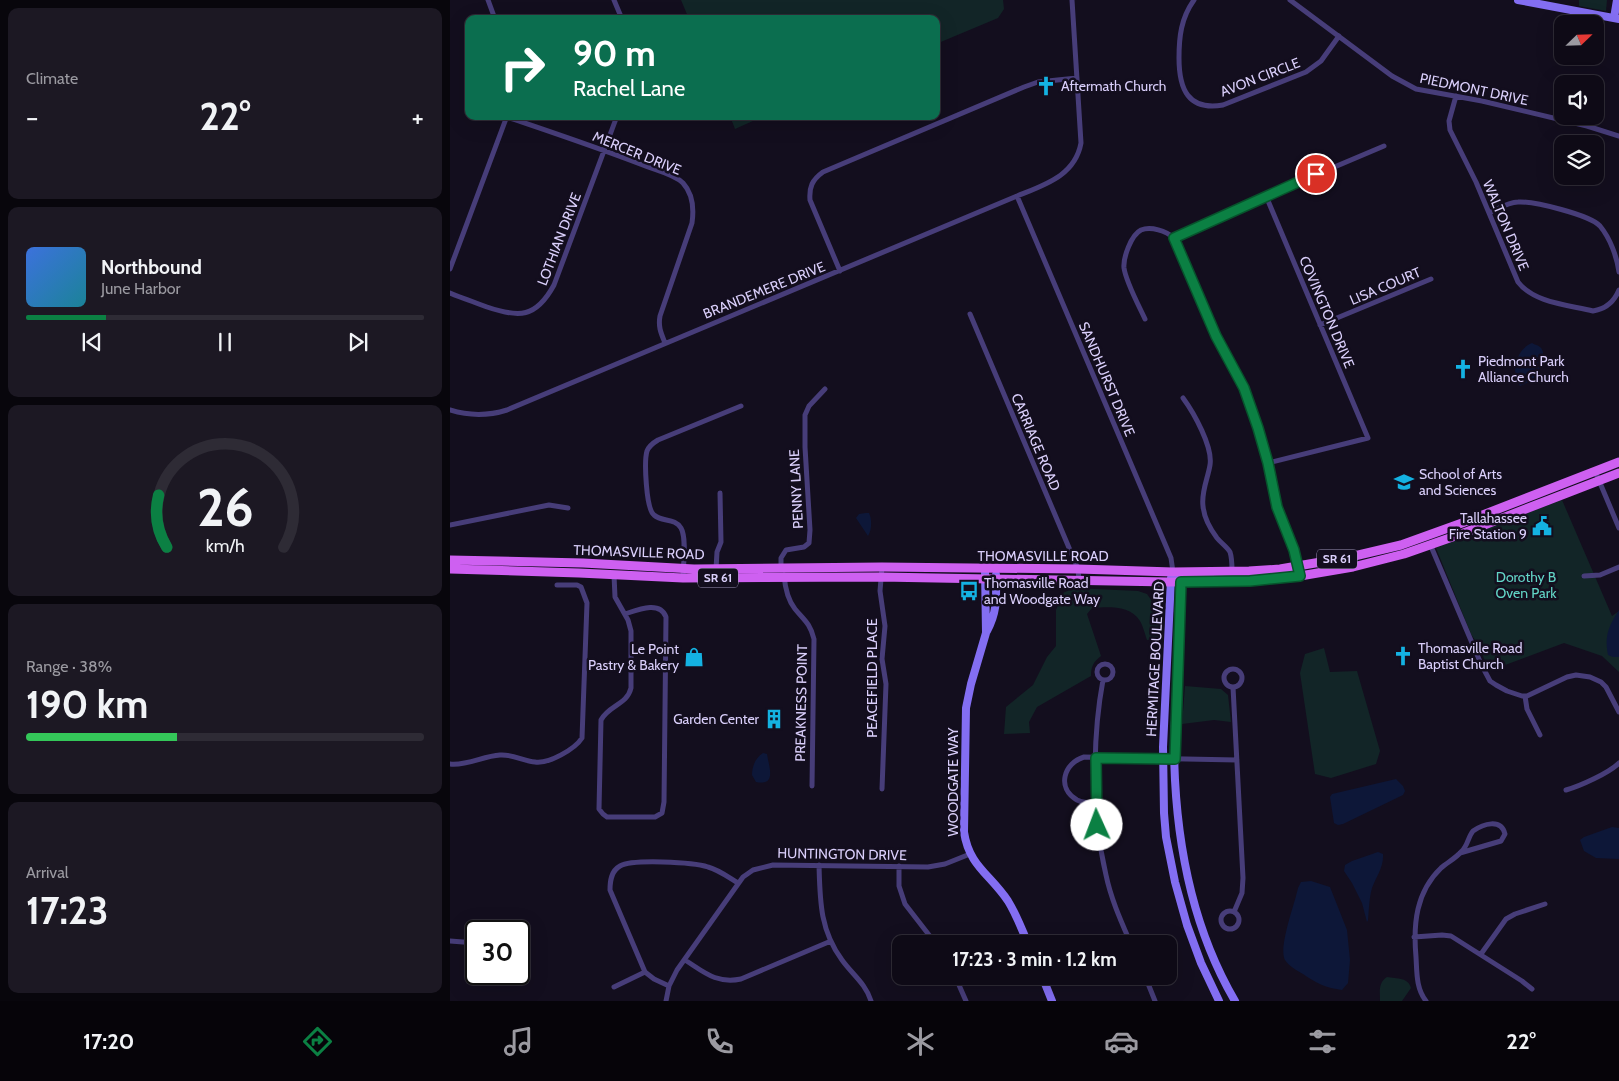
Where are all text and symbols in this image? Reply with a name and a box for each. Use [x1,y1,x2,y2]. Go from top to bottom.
north arrow [1554,15,1604,65]
map controls [1554,15,1604,185]
text: 90 m [573,32,656,75]
icon: right [490,35,555,100]
street label: AVON CIRCLE [1217,53,1303,100]
text: Climate [26,69,78,88]
street label: PIEDMONT DRIVE [1418,69,1530,109]
text: Rachel Lane [573,75,685,102]
church icon: Aftermath Church [1035,75,1057,97]
button: sound [1554,75,1604,125]
place label: Aftermath Church [1061,77,1166,95]
text: 22° [199,93,251,140]
text: − [26,100,38,134]
text: + [412,100,424,134]
street label: MERCER DRIVE [590,127,684,179]
button: layers [1554,135,1604,185]
pin [1295,153,1337,195]
icon: arrive [1302,160,1330,188]
street label: WALTON DRIVE [1479,177,1533,273]
street label: LOTHIAN DRIVE [533,190,585,288]
street label: COVINGTON DRIVE [1295,253,1359,371]
text: Northbound [101,256,202,279]
street label: BRANDEMERE DRIVE [700,257,828,323]
street label: LISA COURT [1347,263,1424,309]
text: June Harbor [101,279,181,298]
street label: SANDHURST DRIVE [1075,319,1139,439]
icon: previous [78,328,106,356]
icon: pause [211,328,239,356]
icon: next [344,328,372,356]
place label: Piedmont Park Alliance Church [1478,352,1569,386]
church icon: Piedmont Park Alliance Church [1452,358,1474,380]
street label: CARRIAGE ROAD [1007,390,1065,494]
street label: PENNY LANE [785,448,807,529]
place label: School of Arts and Sciences [1419,465,1502,499]
school or university icon: School of Arts and Sciences [1393,471,1415,493]
text: 26 [197,476,253,539]
place label: Tallahassee Fire Station 9 [1449,509,1527,543]
public building icon: Tallahassee Fire Station 9 [1531,515,1553,537]
text: km/h [205,535,245,556]
street label: THOMASVILLE ROAD [573,541,705,563]
street label: THOMASVILLE ROAD [977,547,1109,565]
road number: SR 61 [1317,550,1357,568]
road number: SR 61 [698,568,738,588]
park label: Dorothy B Oven Park [1496,568,1557,602]
place label: Thomasville Road and Woodgate Way [984,574,1100,608]
bus stop icon: Thomasville Road and Woodgate Way [958,580,980,602]
street label: HERMITAGE BOULEVARD [1142,581,1168,737]
street label: PEACEFIELD PLACE [863,618,881,738]
place label: Thomasville Road Baptist Church [1418,639,1523,673]
place label: Le Point Pastry & Bakery [588,640,679,674]
street label: PREAKNESS POINT [791,644,811,762]
church icon: Thomasville Road Baptist Church [1392,645,1414,667]
shop icon: Le Point Pastry & Bakery [683,646,705,668]
text: Range · 38% [26,657,112,676]
text: 190 km [26,681,148,728]
building icon: Garden Center [763,708,785,730]
place label: Garden Center [673,710,760,728]
street label: WOODGATE WAY [944,726,962,836]
position arrow [1070,798,1122,850]
street label: HUNTINGTON DRIVE [777,844,907,864]
text: Arrival [26,863,69,882]
text: 17:23 [26,887,108,934]
speed limit sign: 30 [465,920,530,985]
text: 17:23 · 3 min · 1.2 km [952,948,1117,971]
icon: directions [300,1024,335,1059]
icon: music [501,1024,536,1059]
icon: phone [702,1024,737,1059]
icon: climate [903,1024,938,1059]
icon: car [1104,1024,1139,1059]
icon: filters [1305,1024,1340,1059]
text: 17:20 [83,1028,134,1055]
text: 22° [1506,1028,1536,1055]

